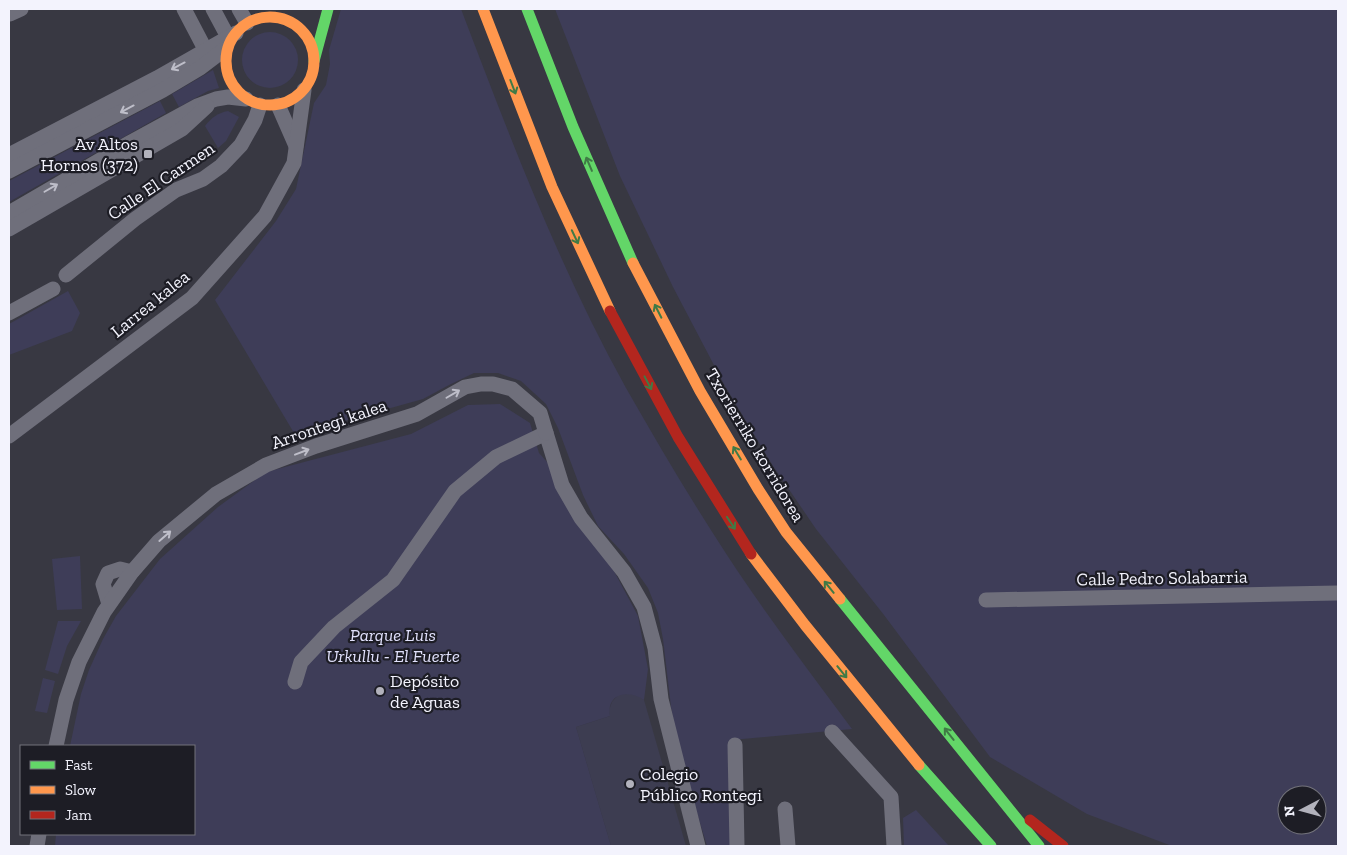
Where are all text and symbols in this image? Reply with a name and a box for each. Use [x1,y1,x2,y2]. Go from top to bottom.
one-way arrow [171,62,186,71]
one-way arrow [509,79,518,95]
one-way arrow [121,104,135,114]
place label: Av Altos Hornos (372) [41,133,138,176]
street label: Calle El Carmen [103,137,219,225]
marker: Av Altos Hornos (372) [142,148,154,160]
one-way arrow [584,157,594,172]
one-way arrow [43,183,58,193]
one-way arrow [571,230,581,245]
street label: Larrea kalea [106,265,194,342]
one-way arrow [653,304,662,319]
street label: Txorierriko korridorea [700,364,810,526]
one-way arrow [643,375,653,390]
one-way arrow [446,389,460,399]
street label: Arrontegi kalea [268,394,390,454]
one-way arrow [294,447,309,456]
one-way arrow [731,447,741,461]
one-way arrow [726,515,736,529]
one-way arrow [158,531,171,542]
street label: Calle Pedro Solabarria [1076,566,1248,590]
one-way arrow [824,580,835,593]
park label: Parque Luis Urkullu - El Fuerte [326,624,460,667]
one-way arrow [837,665,848,678]
place label: Depósito de Aguas [390,670,460,713]
marker: Depósito de Aguas [374,685,386,697]
one-way arrow [943,728,954,741]
legend [20,745,195,835]
text: Fast [65,756,93,774]
place label: Colegio Público Rontegi [640,763,762,806]
marker: Colegio Público Rontegi [624,778,636,790]
text: Slow [65,781,97,799]
north arrow [1277,785,1327,835]
text: N [1281,805,1299,817]
text: Jam [65,806,92,824]

